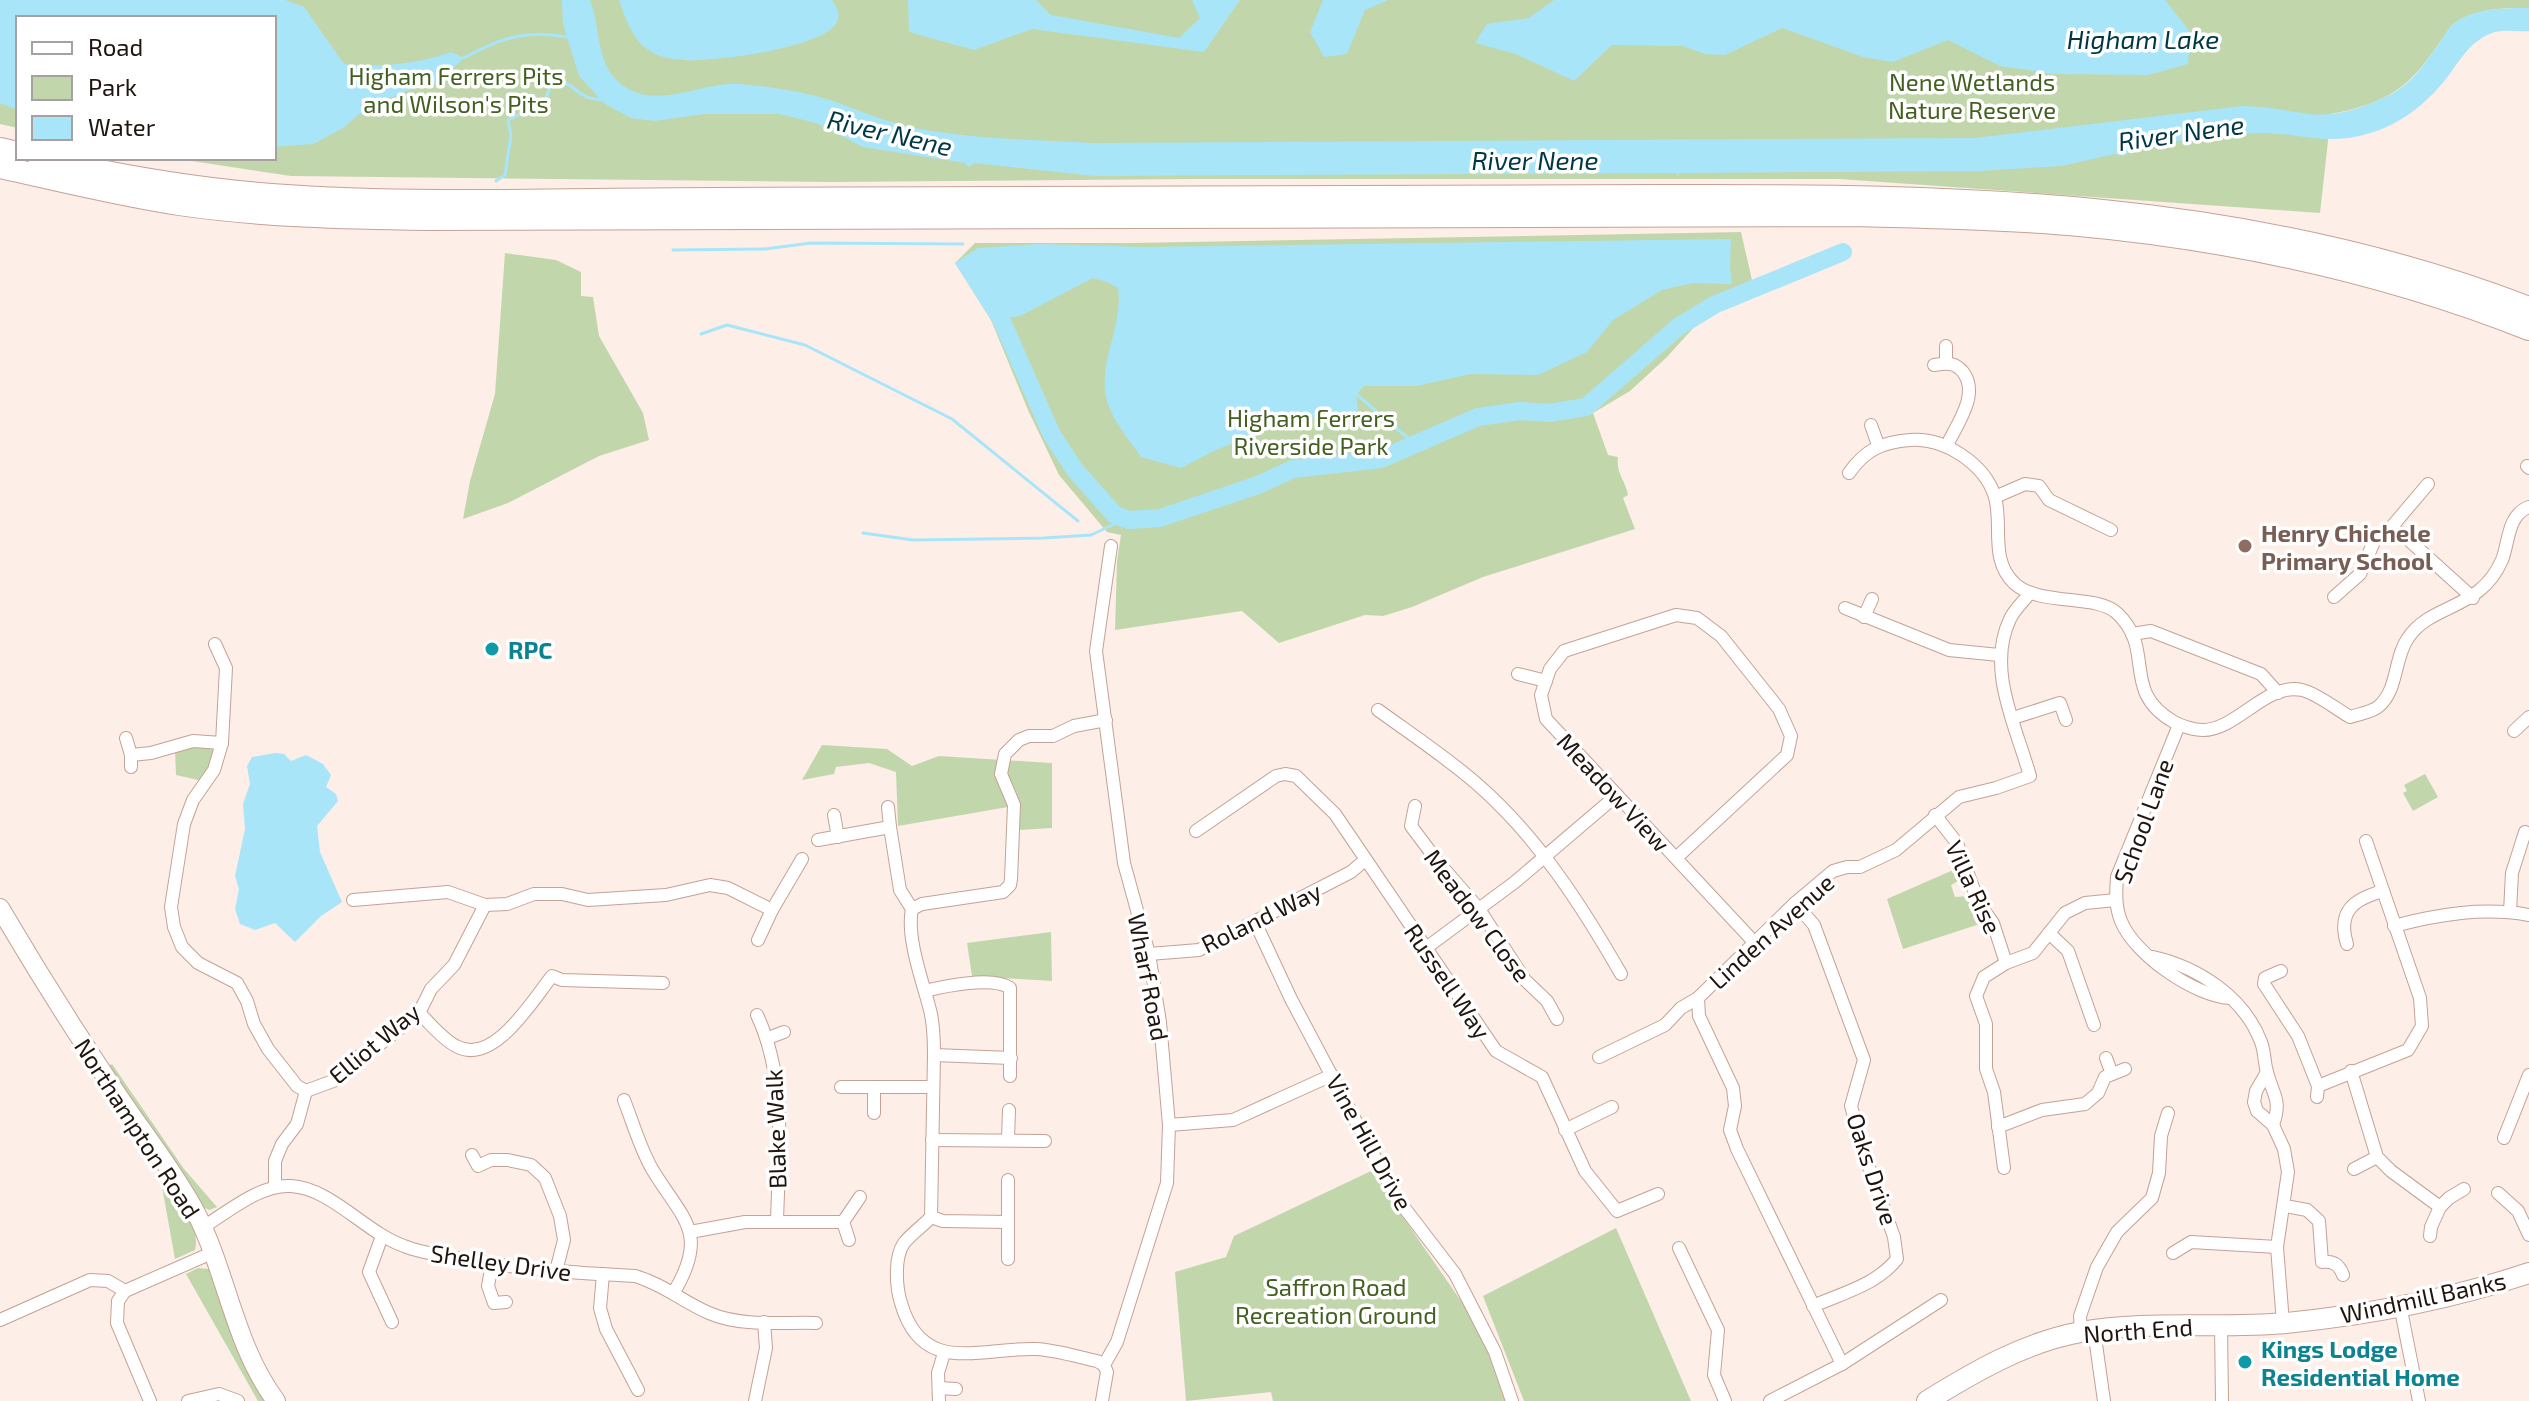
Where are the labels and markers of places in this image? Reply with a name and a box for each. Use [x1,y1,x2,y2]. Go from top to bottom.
place label: Henry Chichele Primary School [2261,518,2433,575]
marker: Henry Chichele Primary School [2236,537,2254,555]
place label: RPC [508,635,552,664]
marker: RPC [483,640,501,658]
place label: Kings Lodge Residential Home [2261,1334,2460,1391]
marker: Kings Lodge Residential Home [2236,1353,2254,1371]

